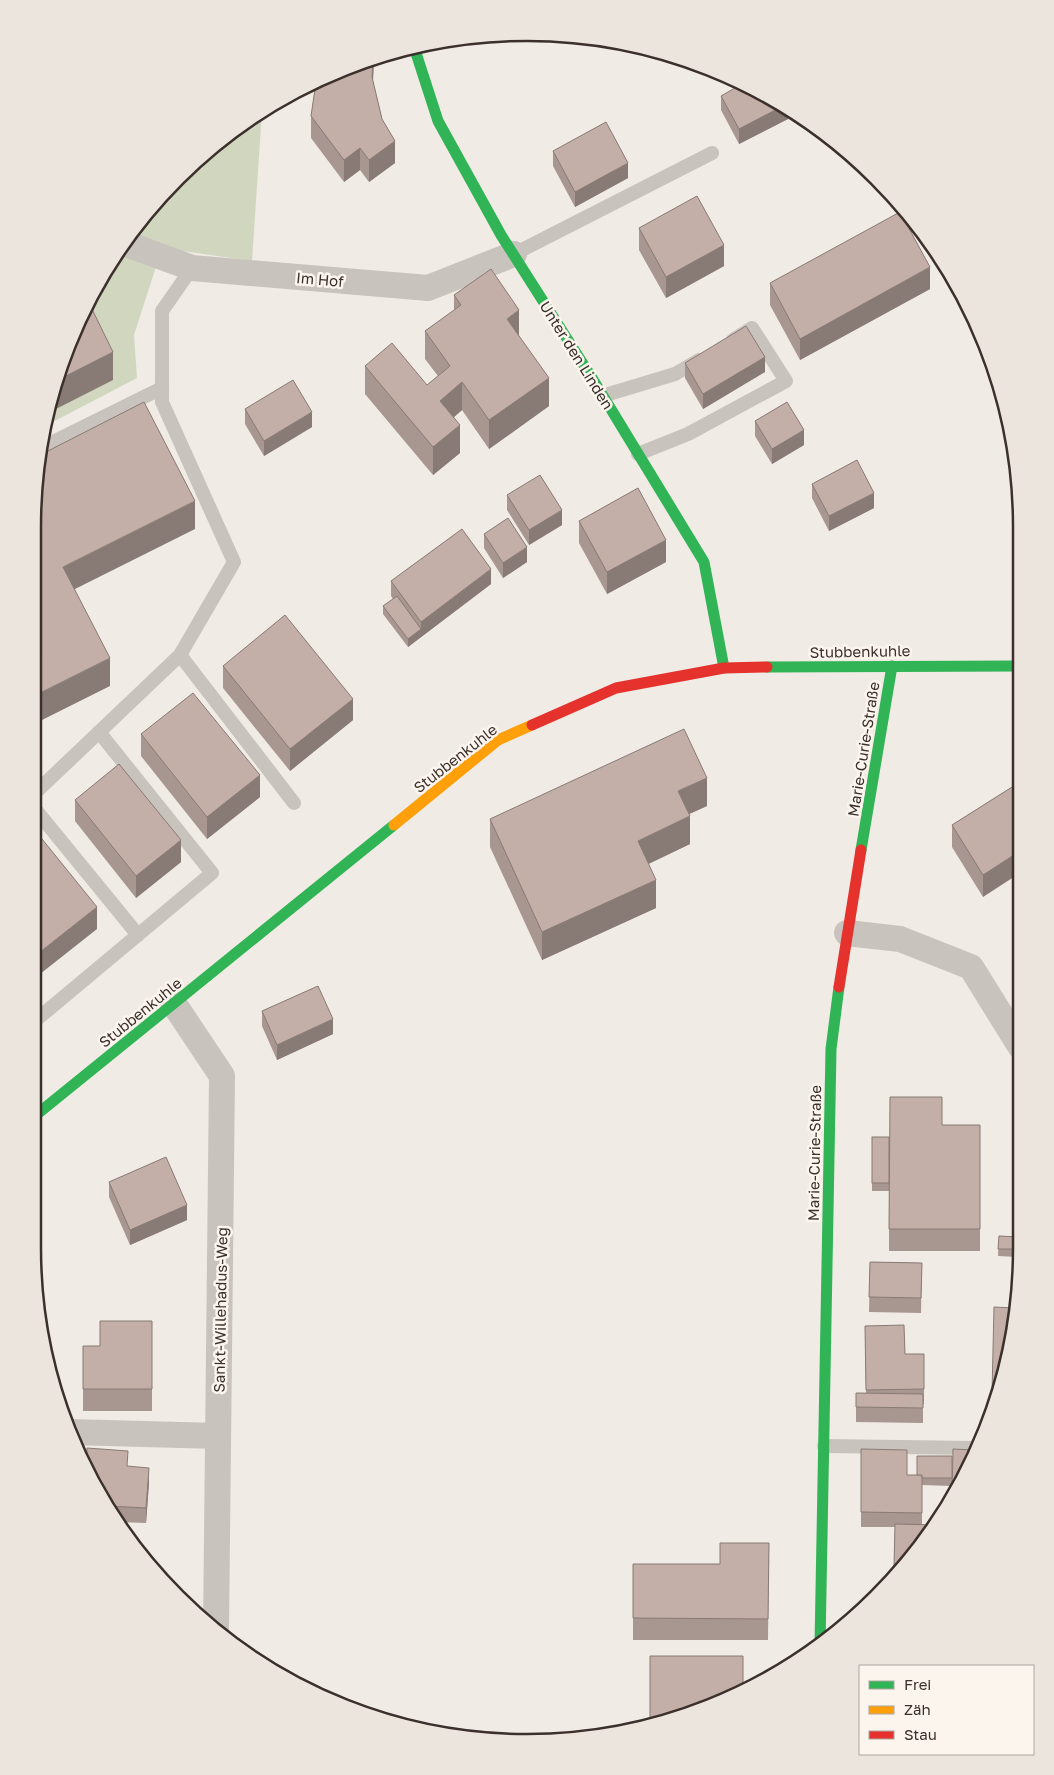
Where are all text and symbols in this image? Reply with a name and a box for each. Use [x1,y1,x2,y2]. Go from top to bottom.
street label: Im Hof [296,268,345,290]
street label: Unter den Linden [536,298,618,412]
street label: Stubbenkuhle [809,641,911,661]
street label: Marie-Curie-Straße [843,680,883,818]
street label: Stubbenkuhle [410,720,501,796]
street label: Stubbenkuhle [95,973,185,1051]
street label: Marie-Curie-Straße [804,1085,824,1221]
street label: Sankt-Willehadus-Weg [210,1227,230,1393]
legend [859,1665,1034,1755]
text: Frei [904,1675,931,1693]
text: Zäh [904,1700,931,1718]
text: Stau [904,1725,937,1743]

